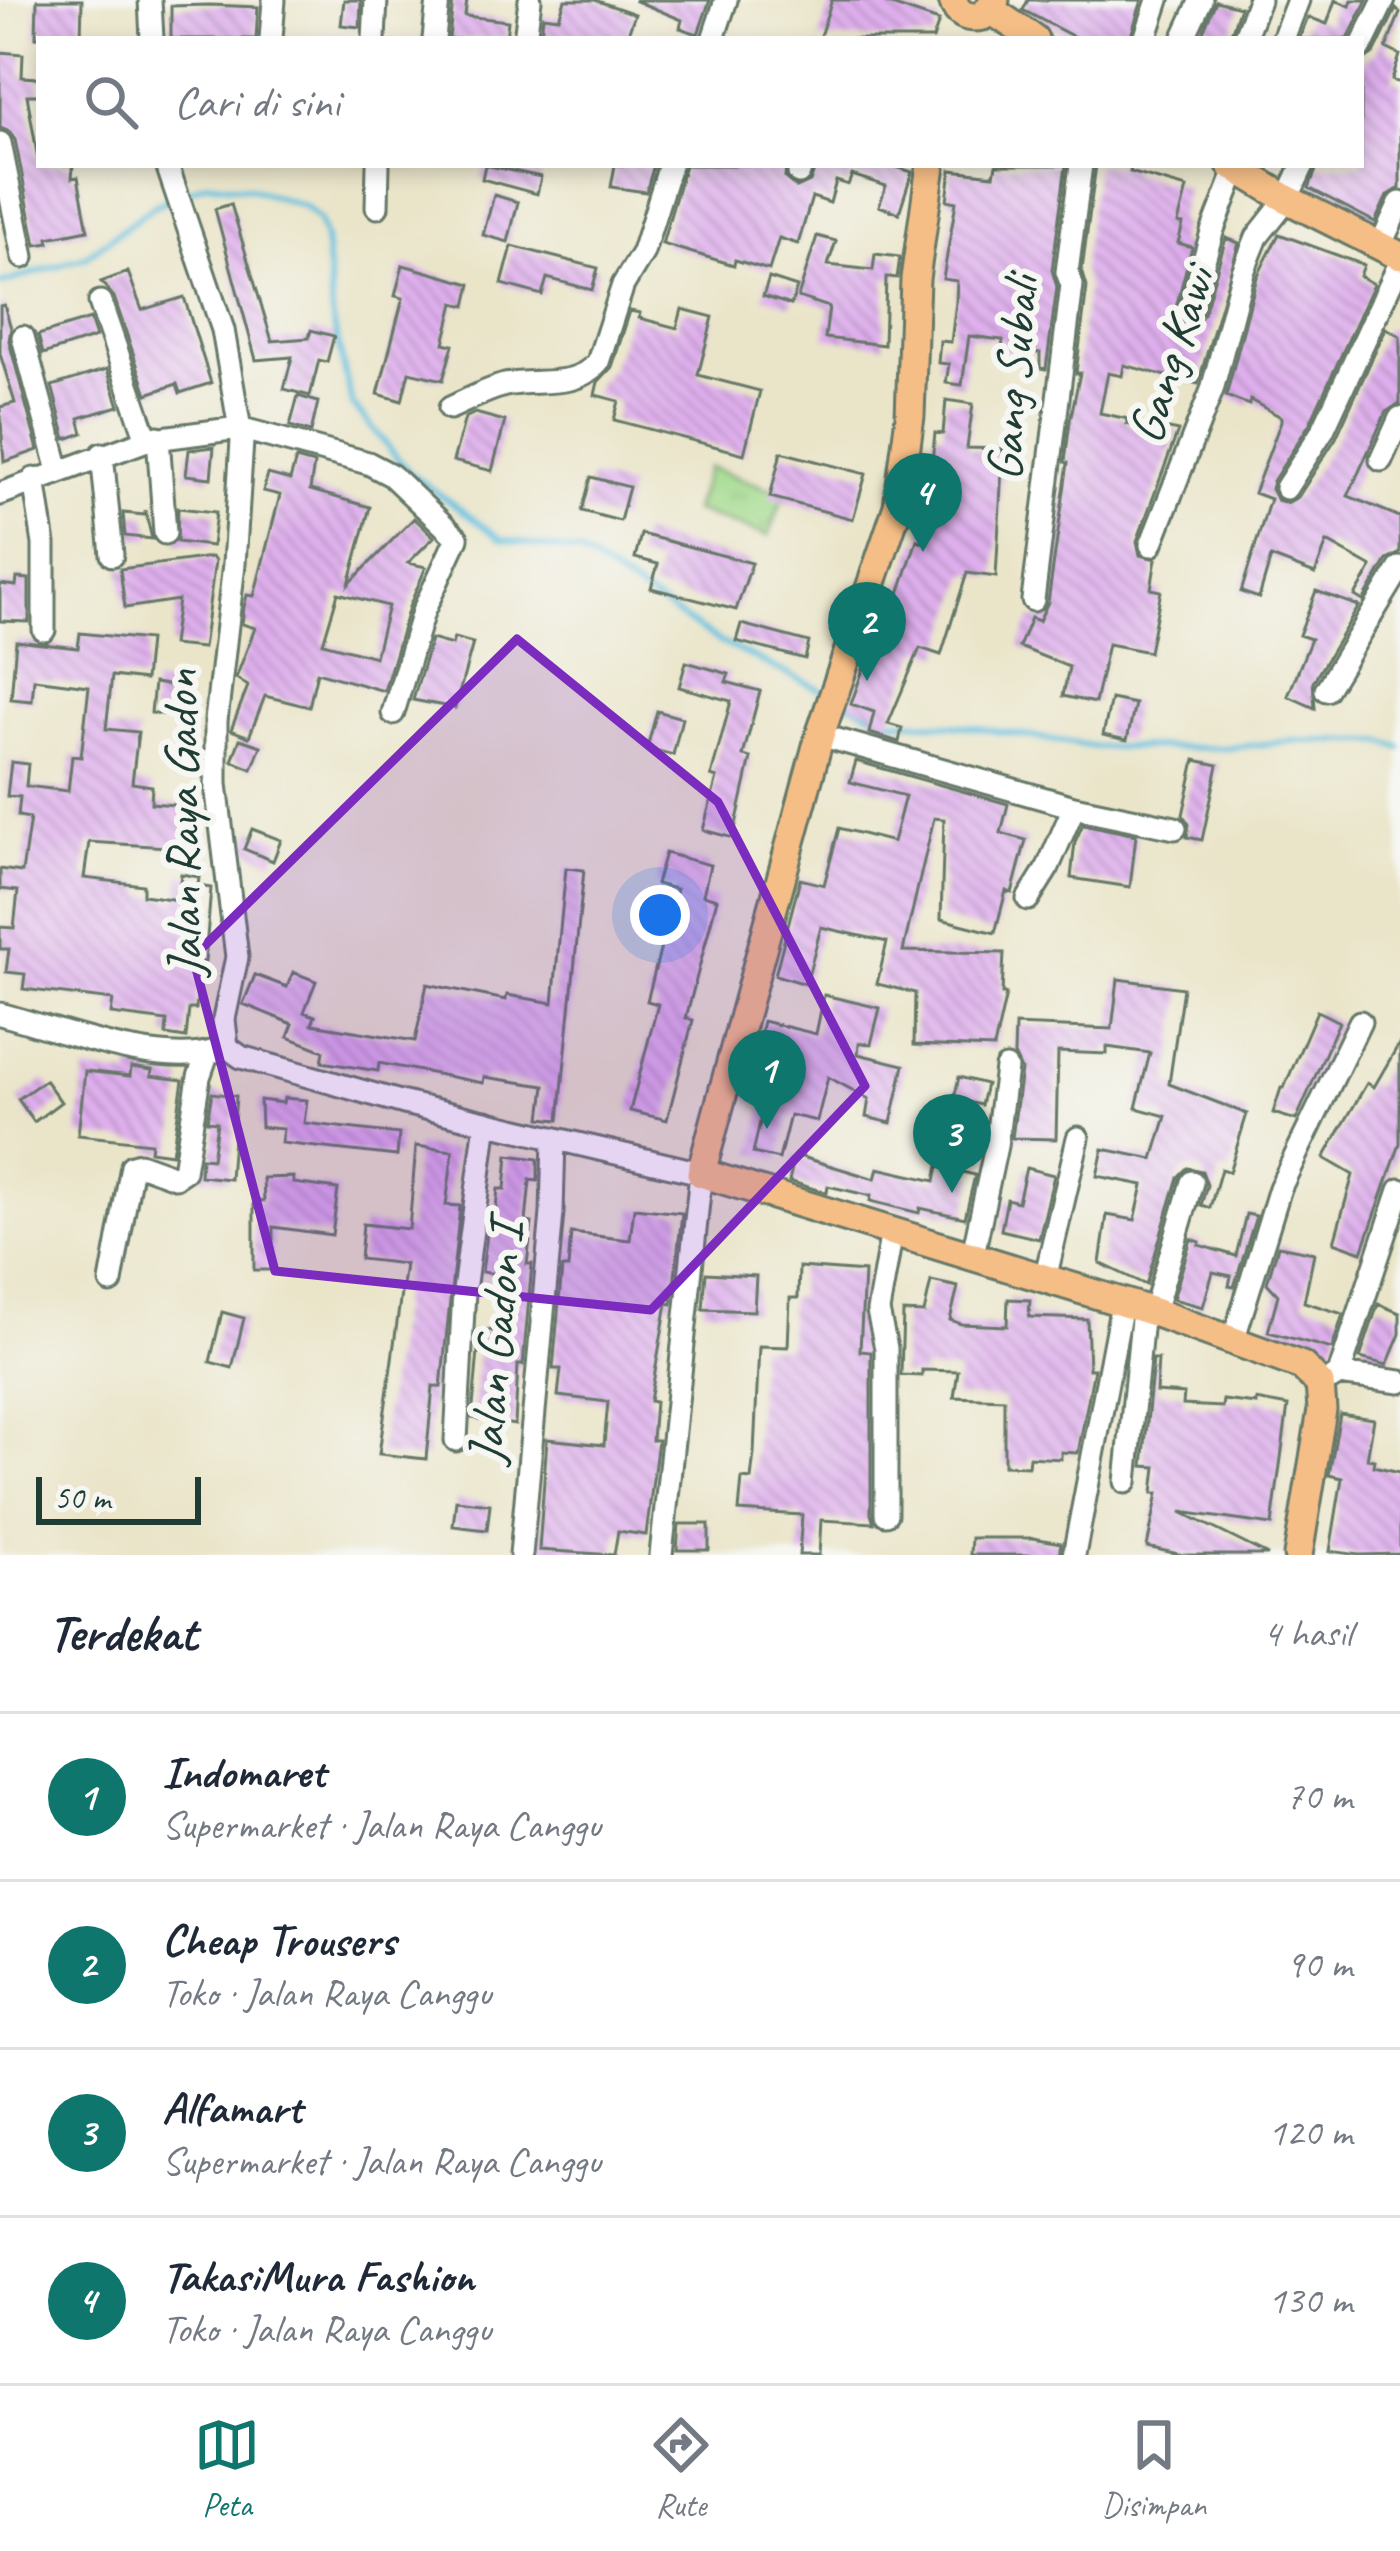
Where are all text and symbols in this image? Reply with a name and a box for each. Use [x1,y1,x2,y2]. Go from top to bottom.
search box [36,36,1364,168]
icon: search [78,69,144,135]
text: Cari di sini [174,74,340,131]
street label: Gang Kawi [1113,253,1231,451]
street label: Gang Subali [971,267,1053,483]
pin: 4 [884,453,962,552]
pin: 2 [828,582,906,681]
street label: Jalan Raya Gadon [147,668,217,980]
your location [630,885,690,945]
pin: 1 [728,1030,806,1129]
pin: 3 [913,1094,991,1193]
street label: Jalan Gadon I [452,1209,538,1469]
scale bar [36,1471,201,1524]
text: 50 m [54,1477,110,1519]
text: Terdekat [48,1601,197,1665]
text: 4 hasil [1263,1609,1352,1658]
text: Indomaret [162,1744,325,1801]
text: 1 [78,1772,96,1821]
text: 70 m [1286,1772,1352,1821]
text: Supermarket · Jalan Raya Canggu [162,1801,601,1850]
text: Cheap Trousers [162,1912,395,1969]
text: 2 [78,1940,96,1989]
text: 90 m [1286,1940,1352,1989]
text: Toko · Jalan Raya Canggu [162,1969,491,2018]
text: Alfamart [162,2080,302,2137]
text: 3 [78,2108,96,2157]
text: 120 m [1268,2108,1352,2157]
text: Supermarket · Jalan Raya Canggu [162,2137,601,2186]
text: TakasiMura Fashion [162,2248,474,2305]
text: 4 [78,2276,96,2325]
text: 130 m [1268,2276,1352,2325]
text: Toko · Jalan Raya Canggu [162,2305,491,2354]
tab: Peta [194,2412,260,2526]
tab: Rute [648,2412,714,2526]
tab: Disimpan [1102,2412,1206,2526]

